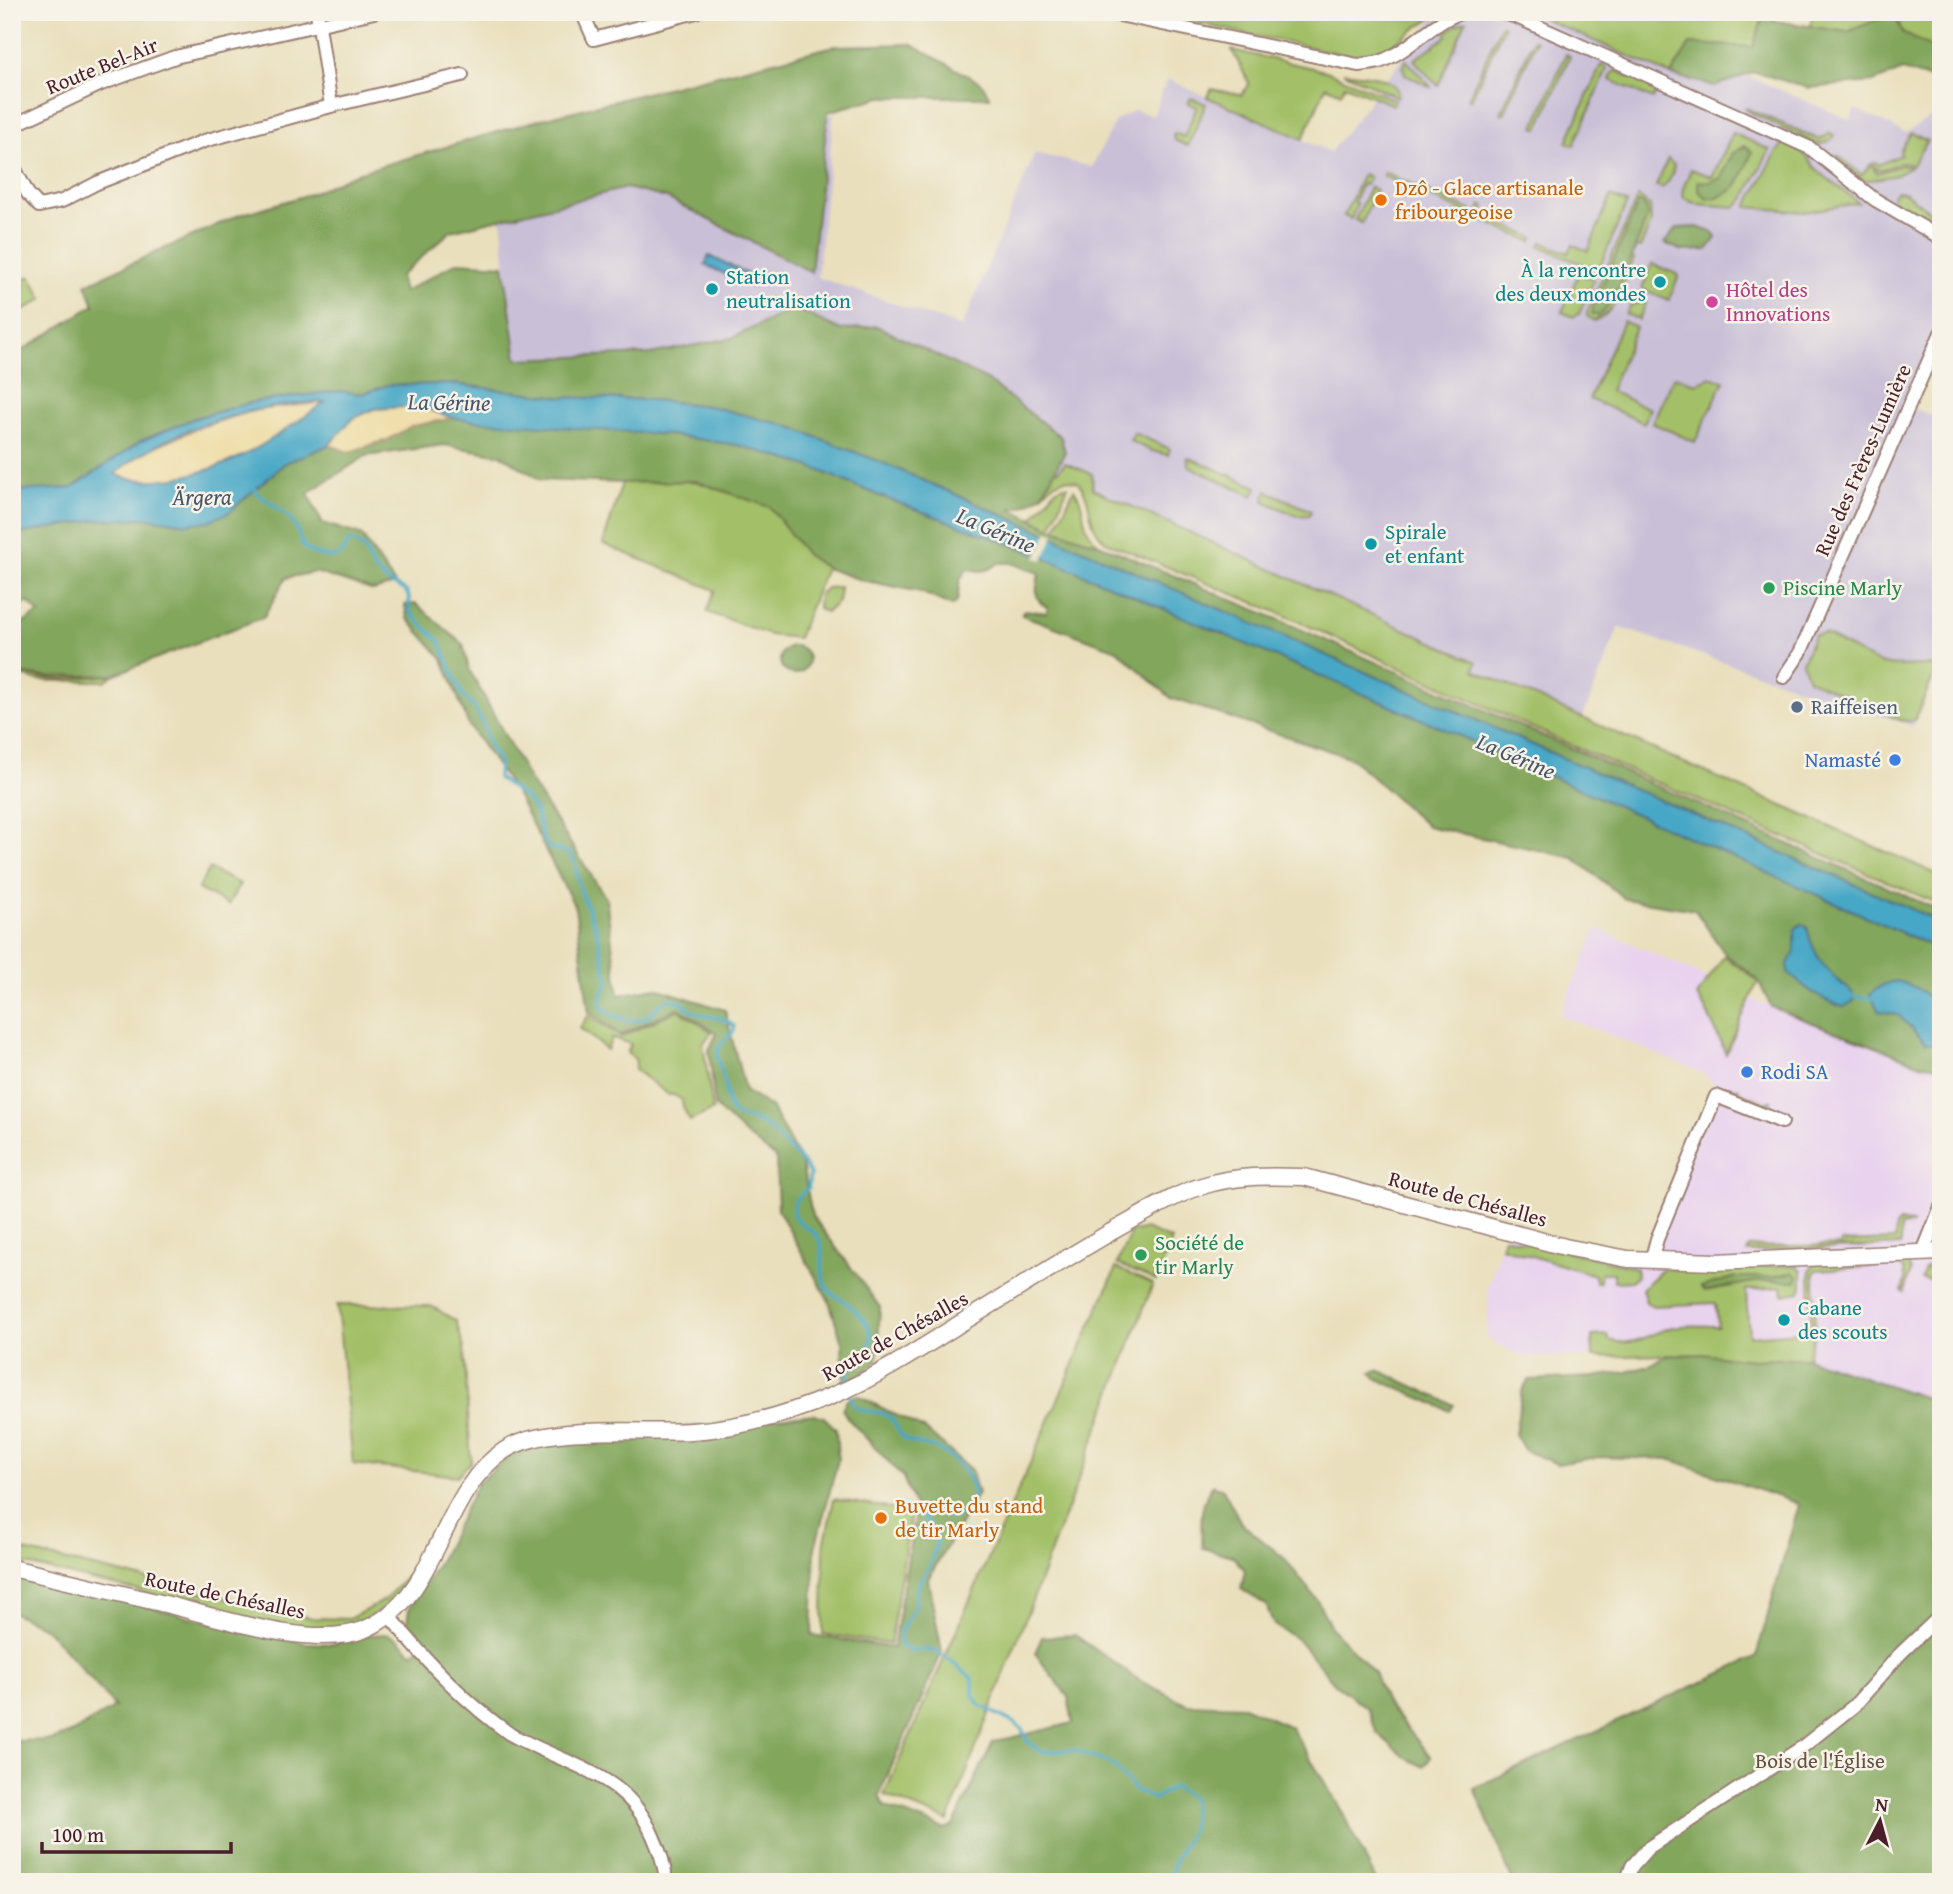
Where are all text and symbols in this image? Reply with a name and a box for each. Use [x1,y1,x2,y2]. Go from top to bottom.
street label: Route Bel-Air [41,29,163,102]
place label: Dzô - Glace artisanale fribourgeoise [1395,172,1584,227]
marker: Dzô - Glace artisanale fribourgeoise [1373,192,1389,208]
place label: À la rencontre des deux mondes [1495,254,1646,309]
place label: Station neutralisation [726,261,851,316]
marker: À la rencontre des deux mondes [1652,274,1668,290]
place label: Hôtel des Innovations [1726,274,1830,329]
marker: Station neutralisation [704,281,720,297]
marker: Hôtel des Innovations [1704,294,1720,310]
street label: Rue des Frères-Lumière [1806,359,1919,561]
water label: La Gérine [406,384,491,419]
water label: Ärgera [171,480,232,513]
water label: La Gérine [951,498,1041,561]
place label: Spirale et enfant [1385,516,1465,571]
marker: Spirale et enfant [1363,536,1379,552]
place label: Piscine Marly [1783,572,1903,603]
marker: Piscine Marly [1761,580,1777,596]
place label: Raiffeisen [1811,691,1898,722]
marker: Raiffeisen [1789,699,1805,715]
water label: La Gérine [1471,724,1561,787]
place label: Namasté [1805,744,1881,775]
marker: Namasté [1887,752,1903,768]
place label: Rodi SA [1761,1056,1829,1087]
marker: Rodi SA [1739,1064,1755,1080]
street label: Route de Chésalles [1385,1162,1551,1235]
place label: Société de tir Marly [1155,1227,1244,1282]
marker: Société de tir Marly [1133,1247,1149,1263]
street label: Route de Chésalles [816,1282,974,1389]
place label: Cabane des scouts [1798,1292,1888,1347]
marker: Cabane des scouts [1776,1312,1792,1328]
place label: Buvette du stand de tir Marly [895,1490,1044,1545]
marker: Buvette du stand de tir Marly [873,1510,889,1526]
street label: Route de Chésalles [142,1562,308,1627]
park label: Bois de l'Église [1755,1745,1885,1776]
north arrow [1844,1786,1914,1856]
text: N [1874,1790,1890,1819]
scale bar [42,1810,231,1854]
text: 100 m [52,1819,104,1850]

